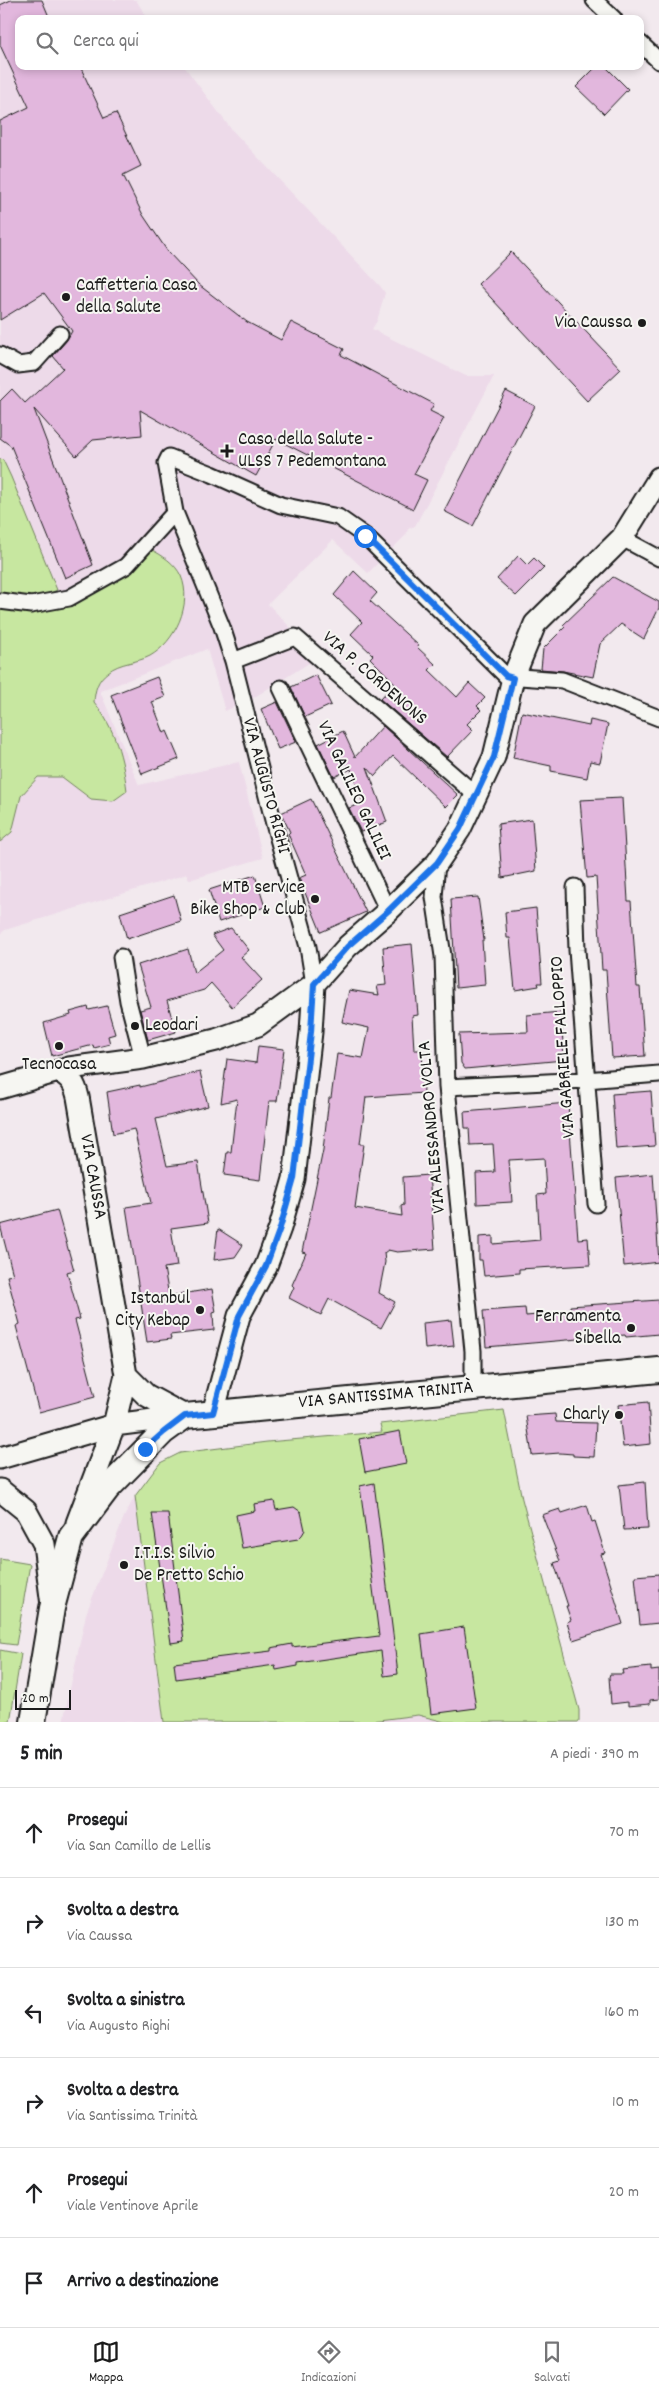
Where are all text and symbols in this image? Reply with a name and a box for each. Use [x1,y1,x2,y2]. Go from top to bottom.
search box [15,15,644,70]
icon: search [33,29,61,57]
text: Cerca qui [73,29,139,56]
place label: Caffetteria Casa della Salute [76,273,198,322]
marker: Caffetteria Casa della Salute [60,291,72,303]
place label: Via Caussa [555,310,633,337]
marker: Via Caussa [636,317,648,329]
place label: Casa della Salute - ULSS 7 Pedemontana [238,427,387,476]
marker: Casa della Salute - ULSS 7 Pedemontana [220,444,234,458]
route start [354,525,377,548]
street label: VIA P. CORDENONS [315,626,433,732]
street label: VIA AUGUSTO RIGHI [234,715,296,857]
street label: VIA GALILEO GALILEI [309,717,397,865]
place label: MTB service Bike Shop & Club [190,875,305,924]
marker: MTB service Bike Shop & Club [309,893,321,905]
street label: VIA GABRIELE FALLOPPIO [544,955,584,1139]
place label: Leodari [145,1013,198,1040]
marker: Leodari [129,1020,141,1032]
marker: Tecnocasa [53,1040,65,1052]
street label: VIA ALESSANDRO VOLTA [412,1040,454,1214]
place label: Tecnocasa [22,1052,97,1079]
street label: VIA CAUSSA [71,1132,113,1222]
place label: Istanbul City Kebap [115,1286,190,1335]
marker: Istanbul City Kebap [194,1304,206,1316]
place label: Ferramenta Sibella [535,1304,622,1353]
marker: Ferramenta Sibella [625,1322,637,1334]
street label: VIA SANTISSIMA TRINITÀ [297,1375,475,1417]
place label: Charly [563,1402,609,1429]
marker: Charly [613,1409,625,1421]
route end [134,1438,157,1461]
place label: I.T.I.S. Silvio De Pretto Schio [134,1541,244,1590]
marker: I.T.I.S. Silvio De Pretto Schio [118,1559,130,1571]
scale bar [15,1687,71,1710]
text: 20 m [22,1689,49,1709]
text: 5 min [20,1740,63,1770]
text: A piedi · 390 m [550,1743,639,1766]
text: Prosegui [67,1808,127,1835]
icon: ahead [20,1819,48,1847]
text: 70 m [609,1821,639,1844]
text: Via San Camillo de Lellis [67,1835,211,1858]
text: Svolta a destra [67,1898,178,1925]
icon: right [20,1909,48,1937]
text: 130 m [605,1911,639,1934]
text: Via Caussa [67,1925,132,1948]
text: Svolta a sinistra [67,1988,185,2015]
icon: left [20,1999,48,2027]
text: 160 m [604,2001,639,2024]
text: Via Augusto Righi [67,2015,170,2038]
text: Svolta a destra [67,2078,178,2105]
icon: right [20,2089,48,2117]
text: 10 m [612,2091,639,2114]
text: Via Santissima Trinità [67,2105,198,2128]
text: Prosegui [67,2168,127,2195]
icon: ahead [20,2179,48,2207]
text: 20 m [609,2181,639,2204]
text: Viale Ventinove Aprile [67,2195,198,2218]
icon: arrive [20,2269,48,2297]
text: Arrivo a destinazione [67,2269,219,2296]
tab: Mappa [89,2338,123,2388]
tab: Indicazioni [301,2338,356,2388]
tab: Salvati [534,2338,570,2388]

